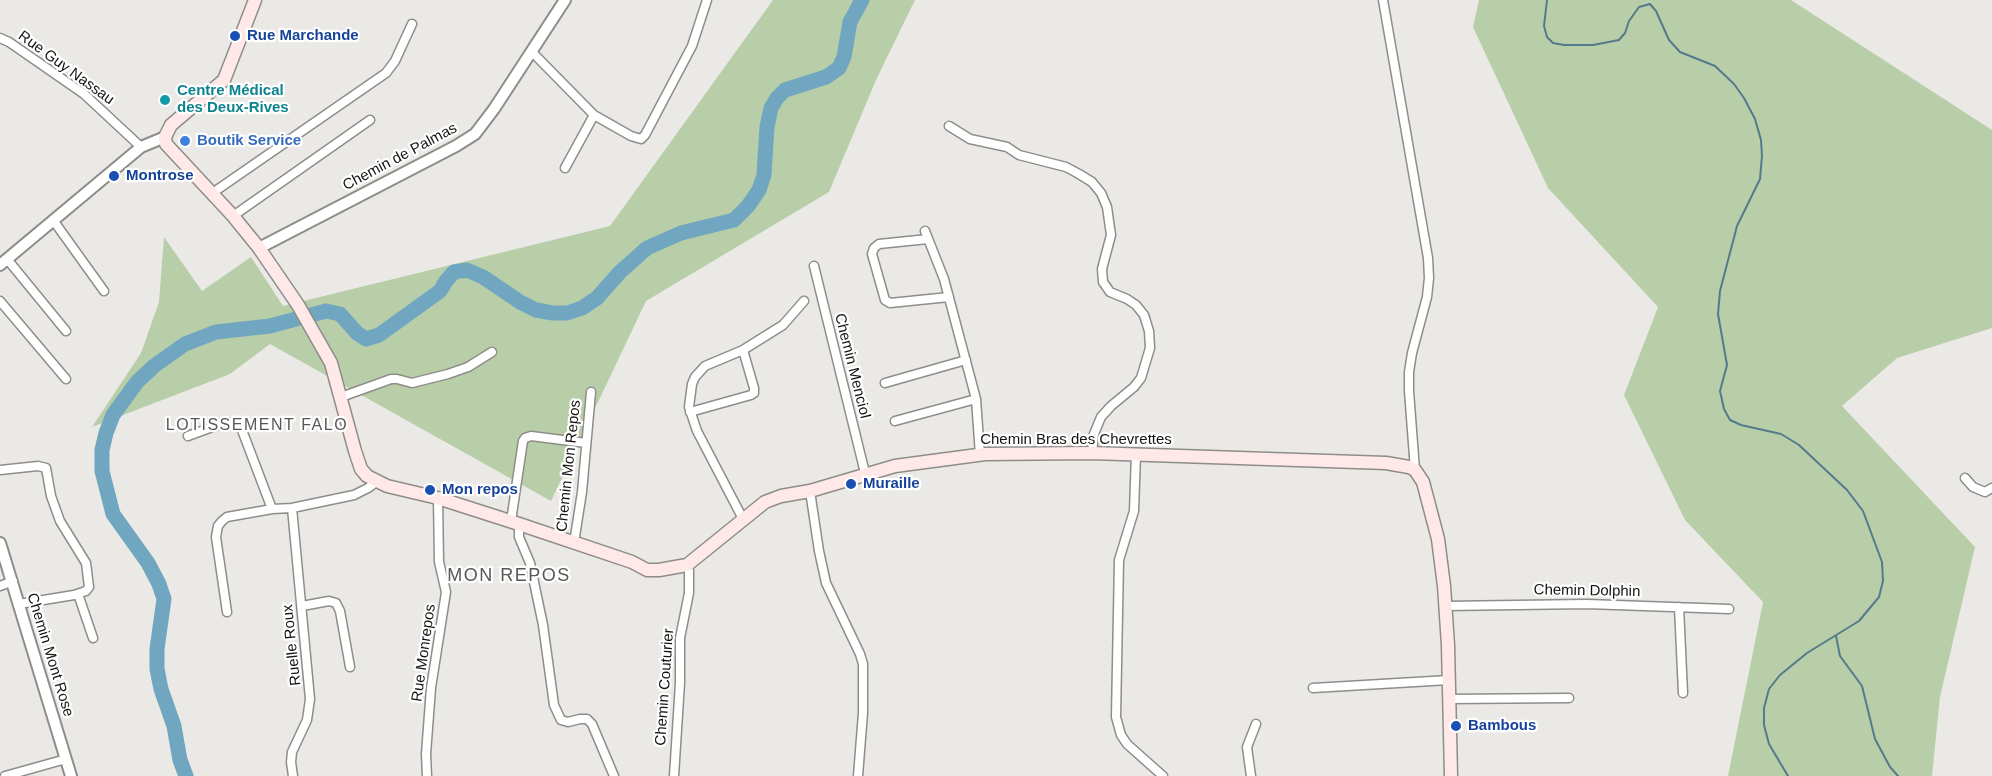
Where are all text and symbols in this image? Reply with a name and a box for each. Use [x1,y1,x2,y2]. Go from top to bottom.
street label: Rue Guy Nassau [15,27,117,109]
place label: Rue Marchande [247,27,359,45]
marker: Rue Marchande [228,29,242,43]
place label: Centre Médical des Deux-Rives [177,82,289,117]
marker: Centre Médical des Deux-Rives [158,93,172,107]
street label: Chemin de Palmas [340,119,460,195]
place label: Boutik Service [197,132,301,150]
marker: Boutik Service [178,134,192,148]
place label: Montrose [126,167,194,185]
marker: Montrose [107,169,121,183]
street label: Chemin Menciol [830,312,874,420]
street label: Chemin Mon Repos [553,399,585,533]
district label: LOTISSEMENT FALO [166,416,348,436]
street label: Chemin Bras des Chevrettes [980,431,1172,449]
place label: Muraille [863,475,920,493]
marker: Muraille [844,477,858,491]
place label: Mon repos [442,481,518,499]
marker: Mon repos [423,483,437,497]
district label: MON REPOS [447,565,571,587]
street label: Chemin Dolphin [1533,581,1641,601]
street label: Chemin Mont Rose [23,591,77,719]
street label: Ruelle Roux [279,603,305,687]
street label: Rue Monrepos [408,603,440,703]
street label: Chemin Couturier [652,628,678,746]
place label: Bambous [1468,717,1536,735]
marker: Bambous [1449,719,1463,733]

